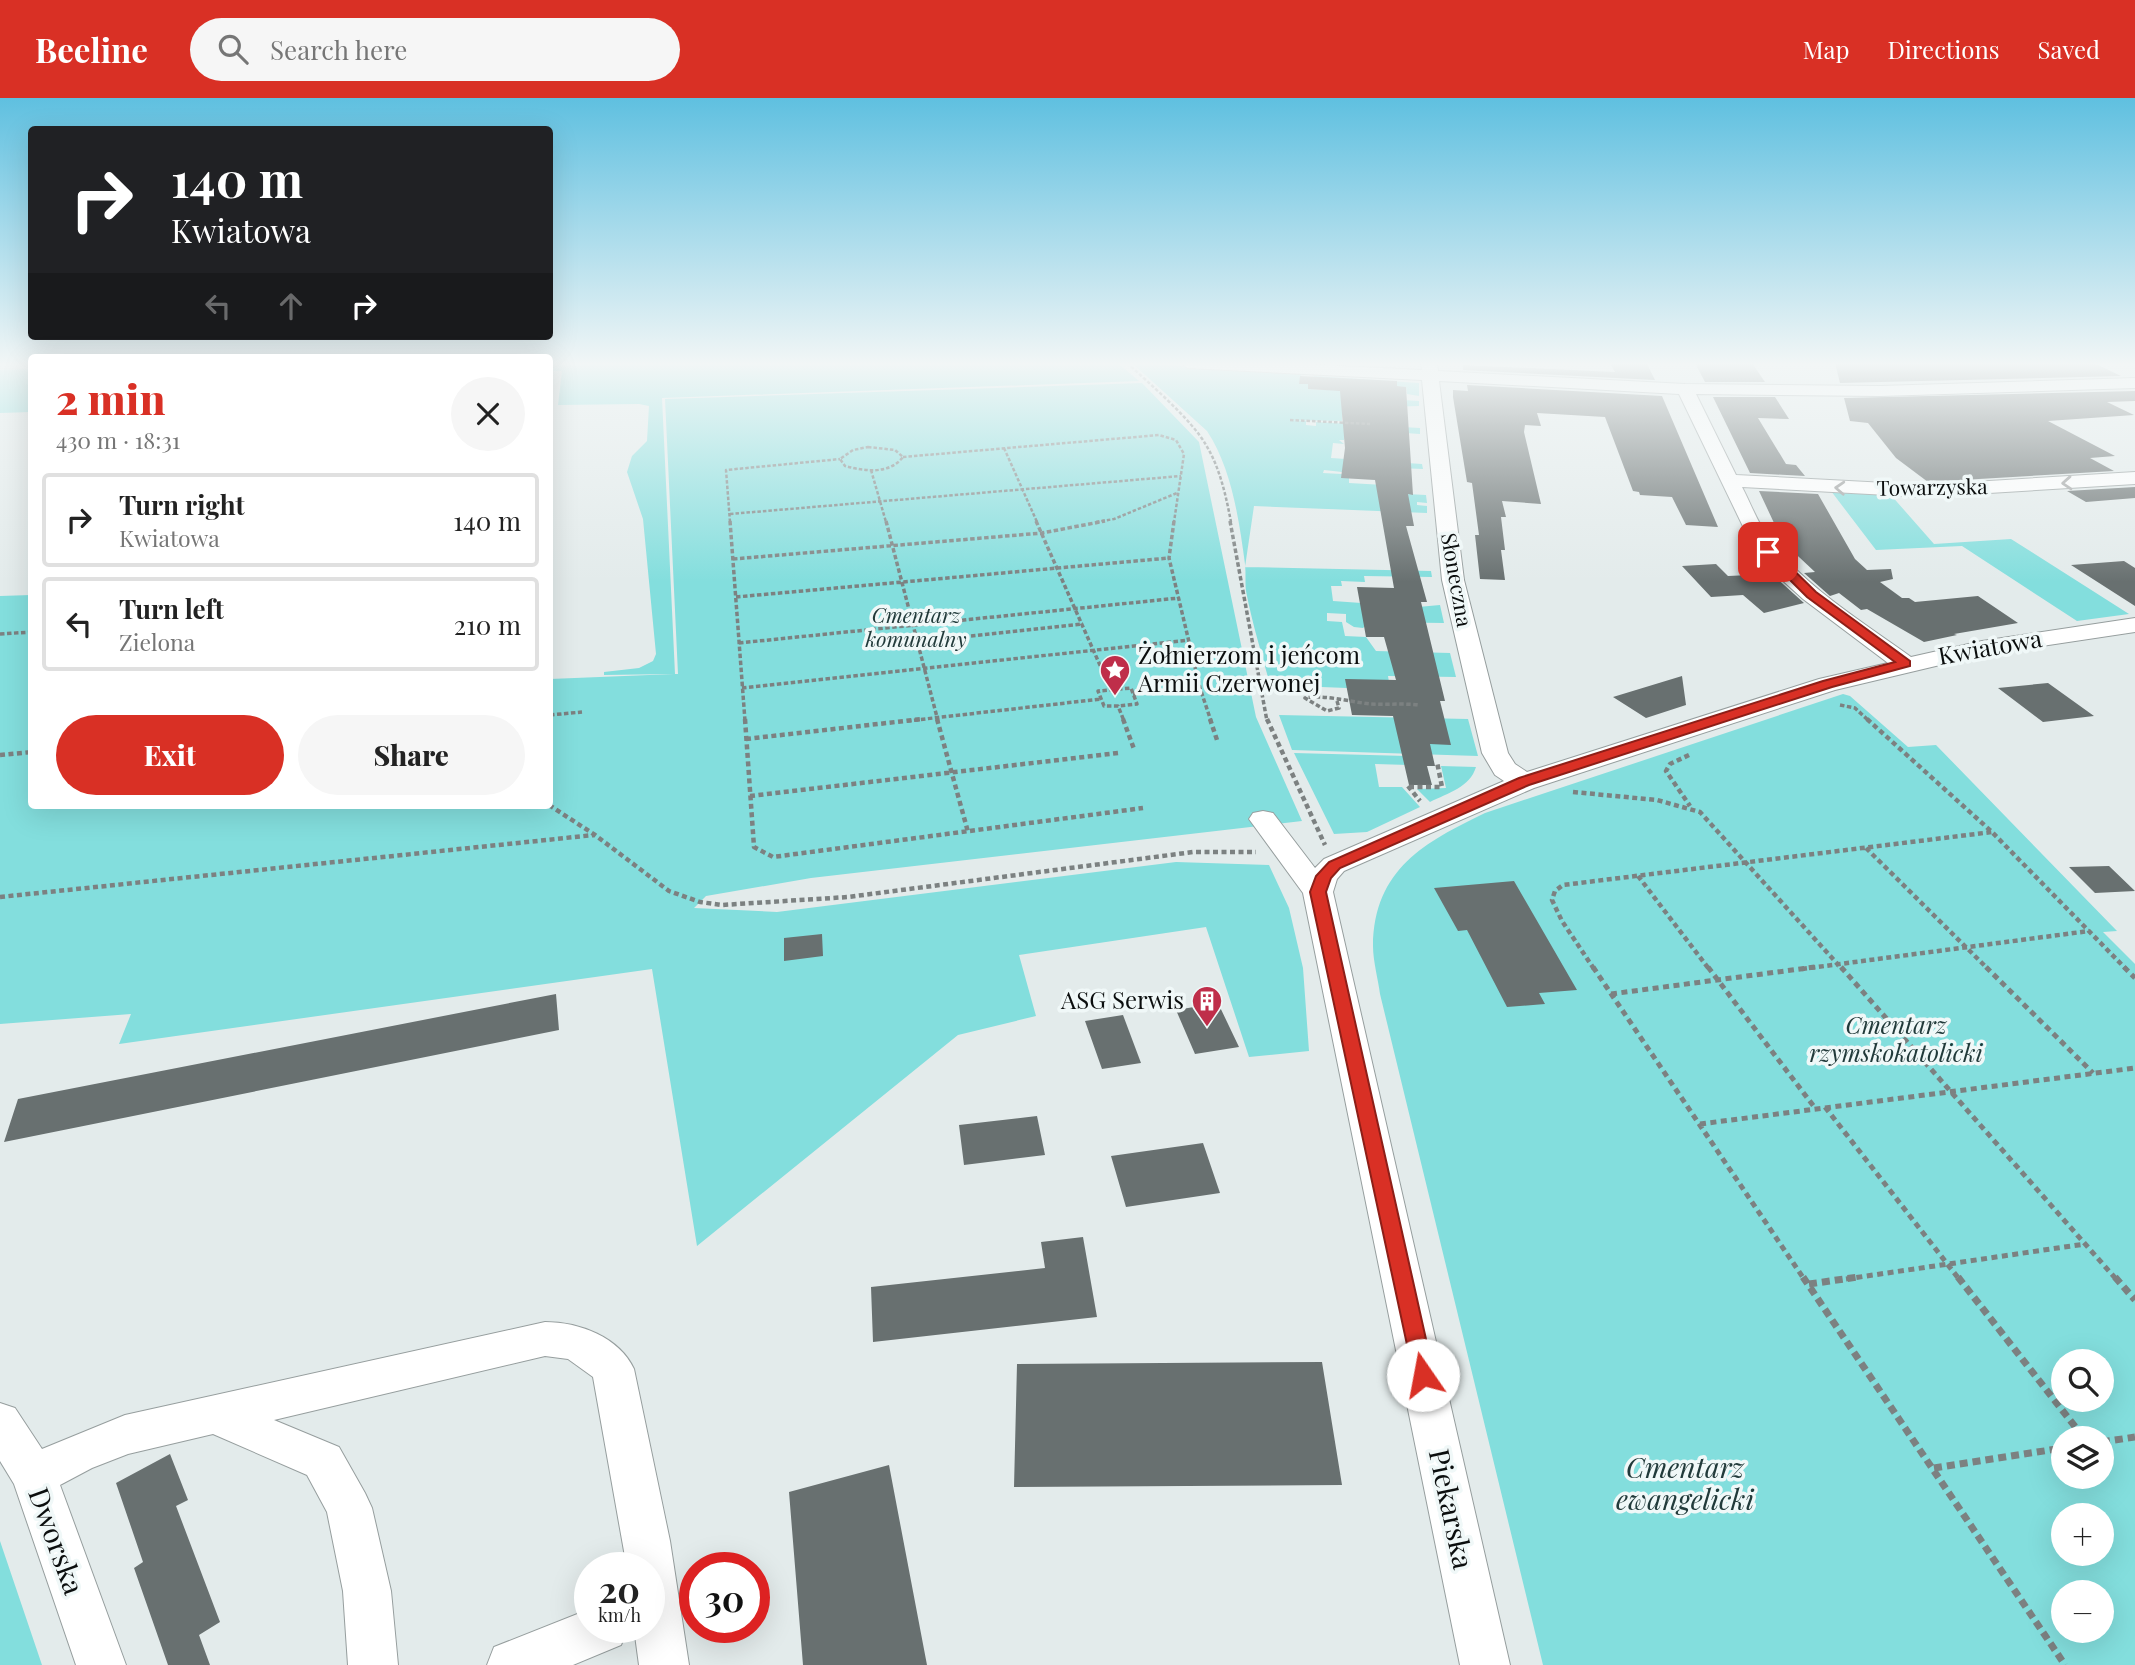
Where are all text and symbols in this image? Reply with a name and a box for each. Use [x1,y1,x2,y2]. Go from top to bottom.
search box [190,18,680,81]
text: Beeline [35,27,148,71]
icon: search [214,30,252,68]
text: Search here [270,32,407,67]
text: Map [1803,33,1849,65]
text: Directions [1887,33,2000,65]
text: Saved [2038,33,2100,65]
text: 140 m [171,145,303,210]
icon: right [56,154,147,245]
text: Kwiatowa [171,208,311,251]
icon: left [199,287,237,325]
icon: ahead [272,287,310,325]
icon: right [345,287,383,325]
text: 2 min [56,370,165,426]
button: close [451,377,525,451]
text: 430 m · 18:31 [56,424,180,455]
street label: Towarzyska [1876,471,1988,501]
one-way arrow [2061,475,2072,490]
one-way arrow [1834,480,1845,495]
text: Turn right [119,487,245,522]
icon: right [60,501,98,539]
text: 140 m [453,503,521,538]
text: Kwiatowa [119,522,220,553]
pin [1738,522,1798,582]
street label: Słoneczna [1436,530,1480,629]
icon: arrive [1749,533,1787,571]
text: Turn left [119,591,224,626]
park label: Cmentarz komunalny [864,600,967,652]
icon: left [60,605,98,643]
text: 210 m [454,607,521,642]
street label: Kwiatowa [1935,621,2044,671]
text: Zielona [119,626,195,657]
place label: Żołnierzom i jeńcom Armii Czerwonej [1137,638,1360,698]
place icon: Żołnierzom i jeńcom Armii Czerwonej [1098,653,1132,697]
button: Exit [56,715,284,795]
button: Share [298,715,525,795]
place label: ASG Serwis [1060,983,1184,1015]
building icon: ASG Serwis [1190,984,1224,1028]
park label: Cmentarz rzymskokatolicki [1809,1008,1984,1068]
position arrow [1386,1338,1460,1412]
map controls [2051,1349,2114,1643]
button: search [2051,1349,2114,1412]
button: layers [2051,1426,2114,1489]
street label: Piekarska [1422,1445,1483,1572]
park label: Cmentarz ewangelicki [1616,1448,1754,1517]
street label: Dworska [21,1482,94,1599]
button: + [2051,1503,2114,1566]
speed limit sign: 30 [679,1552,770,1643]
text: 20 [599,1565,640,1612]
button: − [2051,1580,2114,1643]
text: km/h [598,1603,641,1627]

